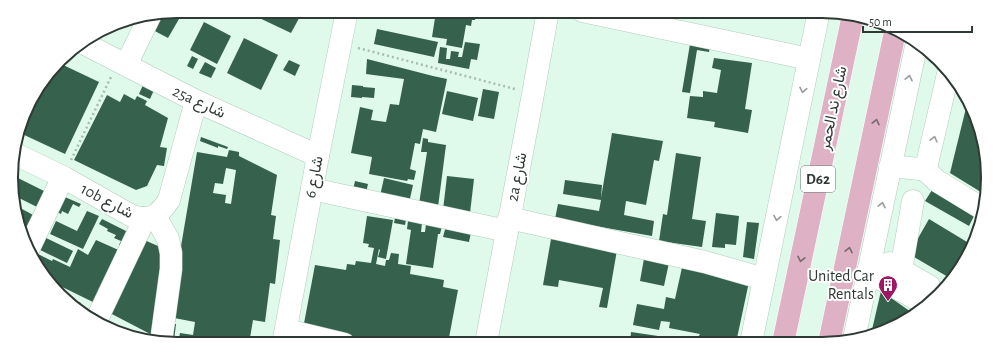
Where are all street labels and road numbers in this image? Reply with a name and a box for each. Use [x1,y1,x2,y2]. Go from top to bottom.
street label: شارع ند الحمر [816,65,853,153]
street label: 25a شارع [169,83,228,124]
street label: 2a شارع [504,151,533,203]
street label: شارع 6 [302,155,329,200]
road number: D62 [801,166,835,192]
street label: 10b شارع [77,181,136,224]

